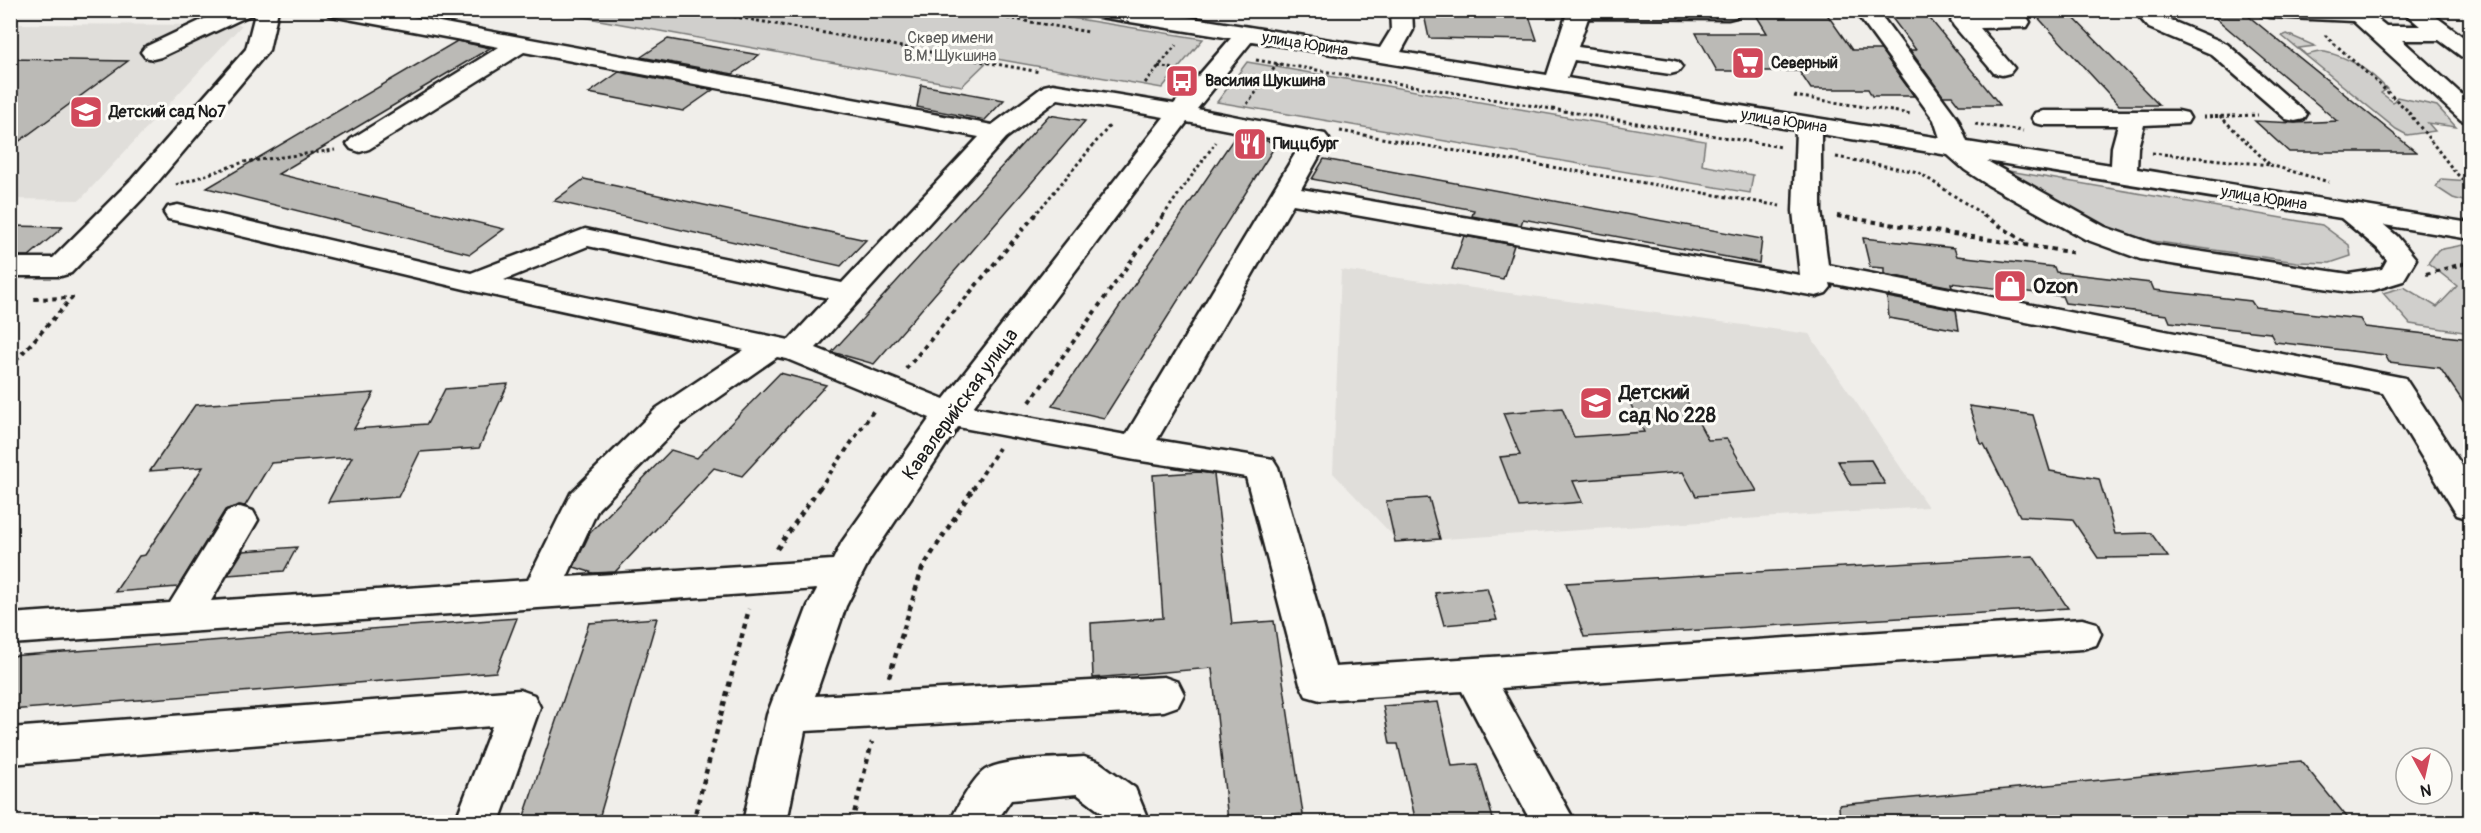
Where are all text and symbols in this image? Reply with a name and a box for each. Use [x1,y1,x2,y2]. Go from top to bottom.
street label: улица Юрина [1259,27,1350,61]
park label: Сквер имени В.М. Шукшина [903,28,997,66]
supermarket icon: Северный [1730,45,1766,81]
place label: Северный [1771,53,1838,73]
bus stop icon: Василия Шукшина [1164,63,1200,99]
place label: Василия Шукшина [1205,71,1326,91]
school or university icon: Детский сад №7 [68,94,104,130]
place label: Детский сад №7 [108,102,226,122]
street label: улица Юрина [1738,104,1829,138]
restaurant icon: Пиццбург [1232,126,1268,162]
place label: Пиццбург [1273,134,1339,154]
street label: улица Юрина [2218,181,2309,215]
shop icon: Ozon [1992,268,2028,304]
place label: Ozon [2033,274,2078,299]
street label: Кавалерийская улица [897,323,1023,485]
place label: Детский сад № 228 [1618,380,1716,428]
school or university icon: Детский сад № 228 [1578,385,1614,421]
north arrow [2394,746,2454,806]
text: N [2419,779,2433,801]

